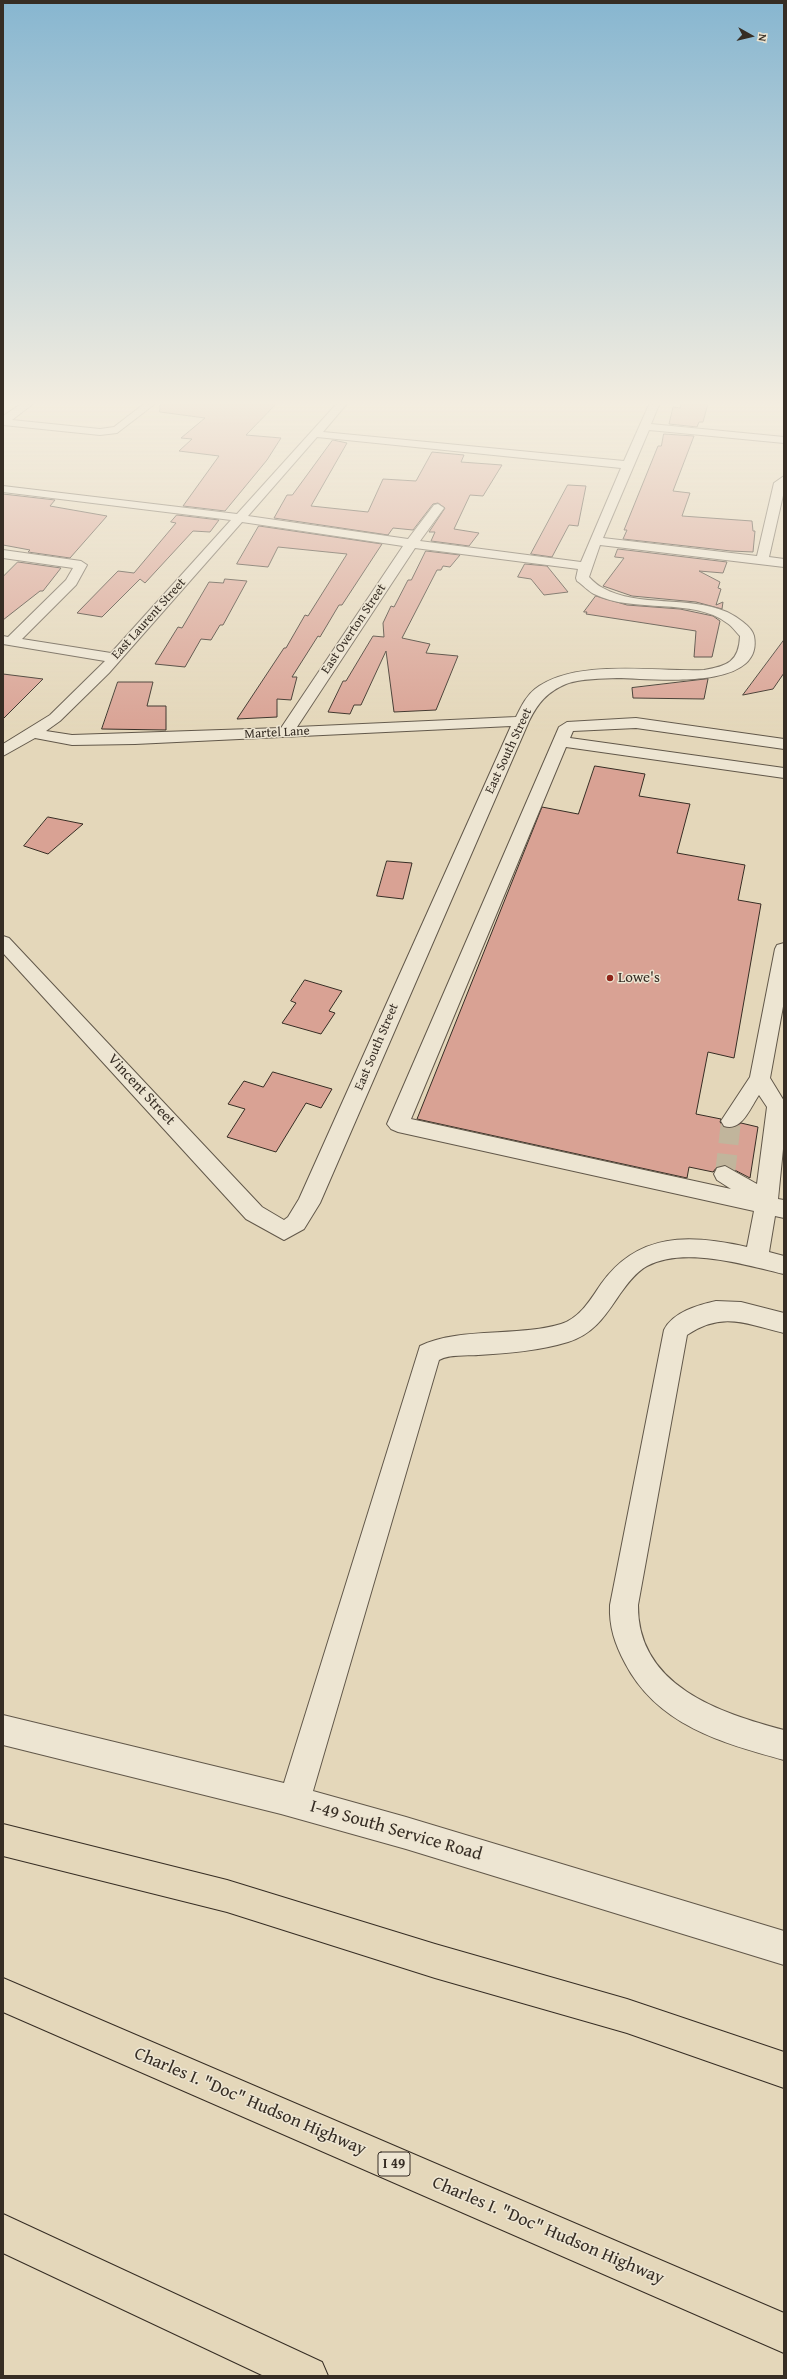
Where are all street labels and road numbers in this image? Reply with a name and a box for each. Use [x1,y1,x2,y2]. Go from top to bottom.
street label: East Laurent Street [108,575,190,663]
street label: East Overton Street [318,581,390,677]
street label: East South Street [482,706,536,796]
street label: Martel Lane [244,724,310,742]
street label: East South Street [352,1001,402,1093]
street label: Vincent Street [103,1051,179,1129]
street label: I-49 South Service Road [308,1796,484,1866]
street label: Charles I. "Doc" Hudson Highway [131,2043,369,2161]
road number: I 49 [378,2152,410,2176]
street label: Charles I. "Doc" Hudson Highway [429,2172,667,2290]

